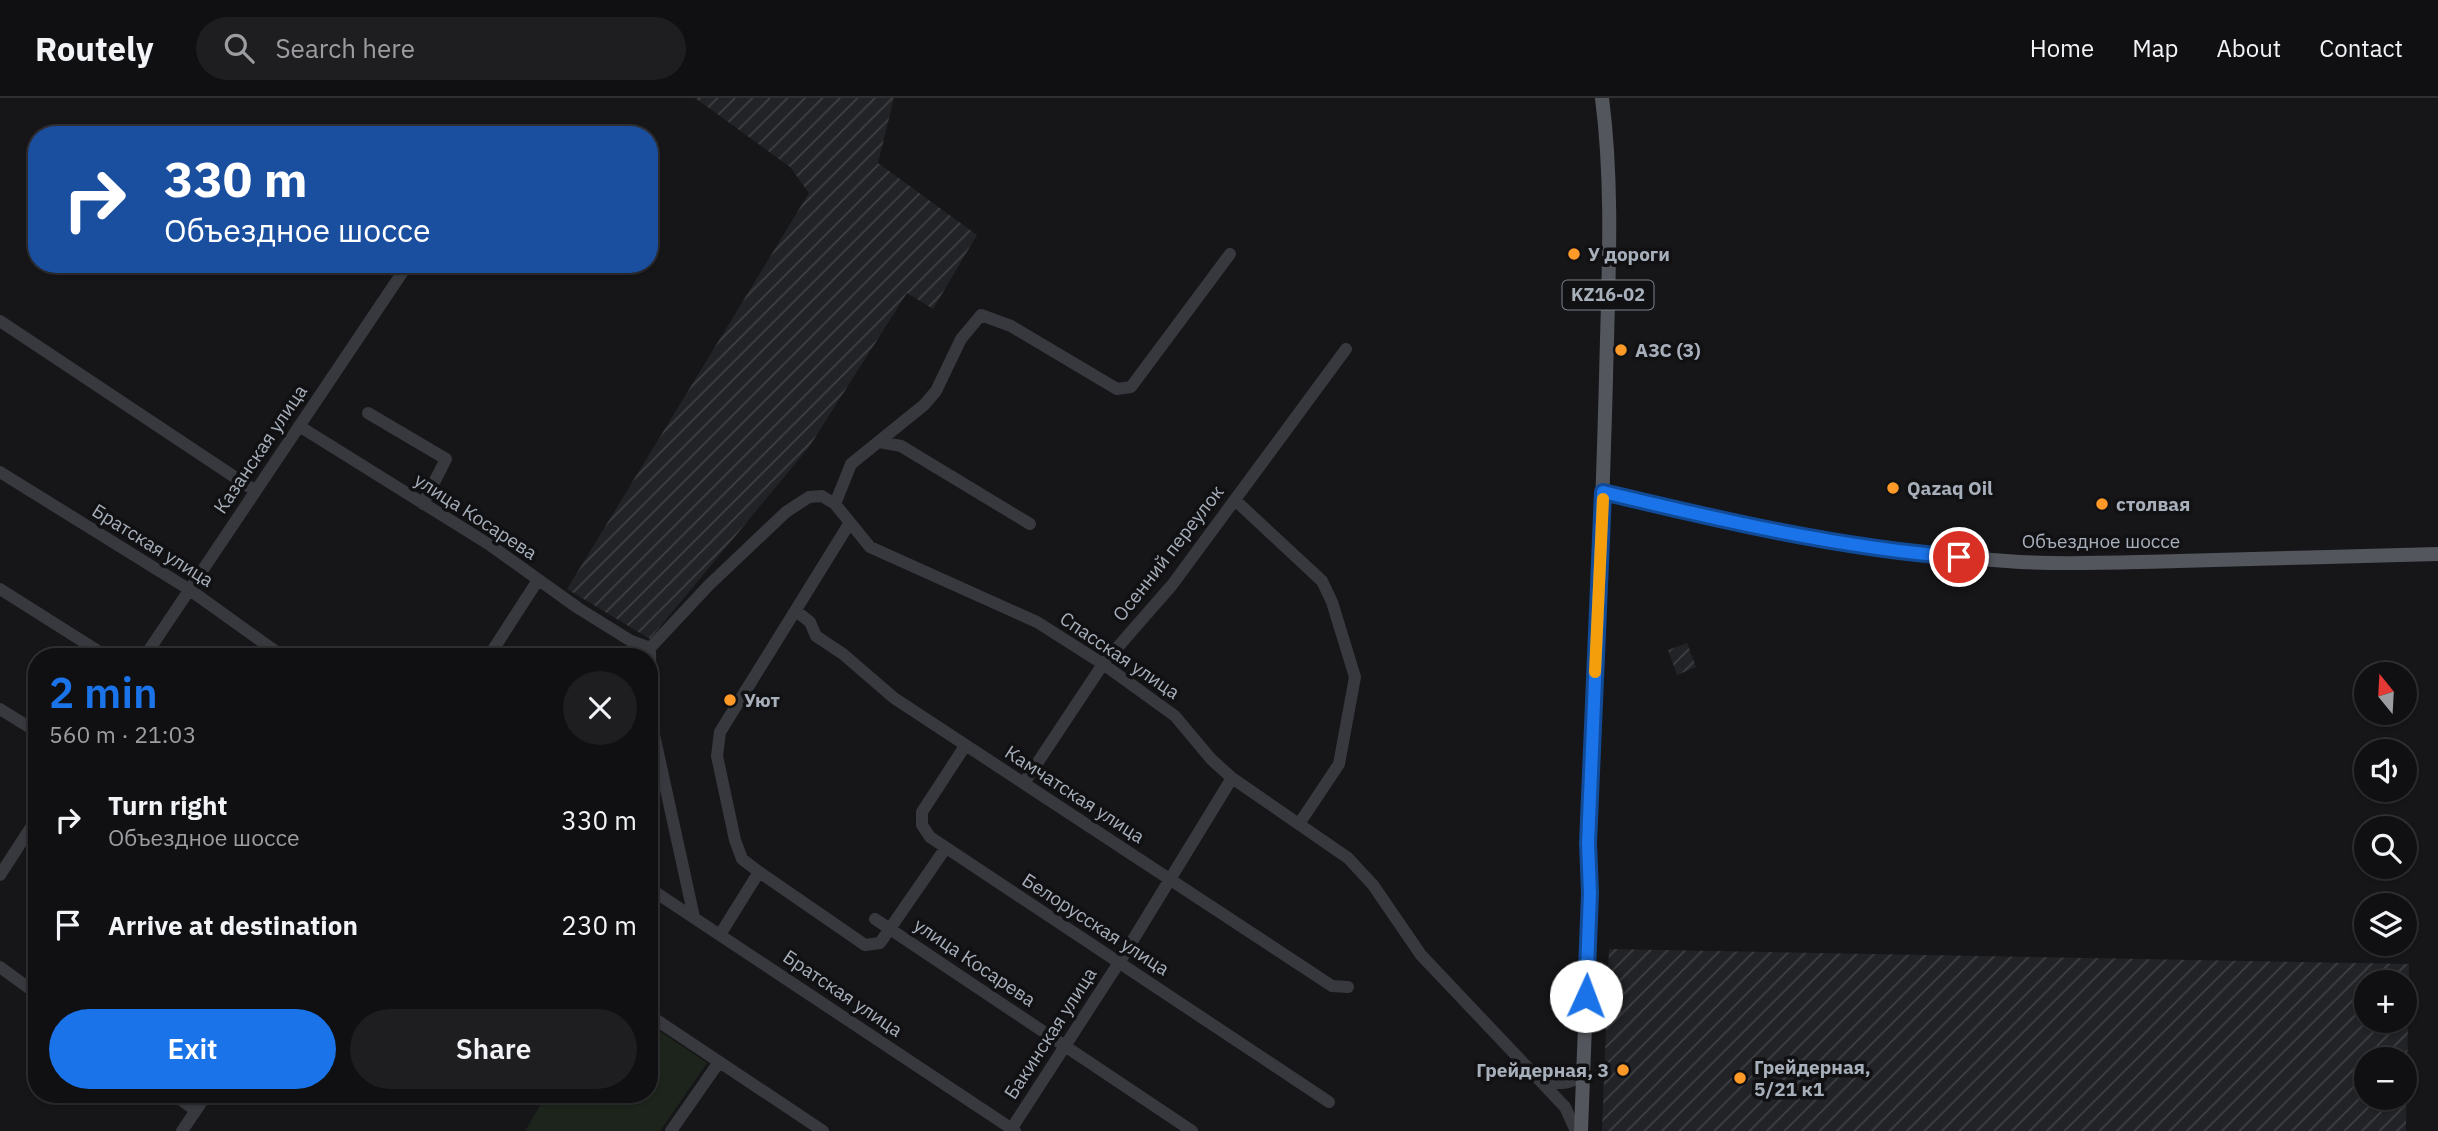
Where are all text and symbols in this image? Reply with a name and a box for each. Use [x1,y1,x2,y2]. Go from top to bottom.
search box [196,17,686,80]
text: Routely [35,27,154,70]
icon: search [220,29,258,67]
text: Search here [276,31,415,65]
text: Home [2030,32,2094,64]
text: Map [2132,32,2178,64]
text: About [2216,32,2281,64]
text: Contact [2319,32,2403,64]
text: 330 m [164,147,308,210]
icon: right [49,154,140,245]
text: Объездное шоссе [164,209,431,251]
place label: У дороги [1588,242,1670,266]
marker: У дороги [1566,246,1582,262]
road number: KZ16-02 [1562,280,1654,310]
place label: АЗС (3) [1635,338,1701,362]
marker: АЗС (3) [1613,342,1629,358]
street label: Казанская улица [208,380,312,518]
street label: улица Косарева [410,467,542,565]
place label: Qazaq Oil [1907,476,1993,500]
street label: Осенний переулок [1107,480,1229,626]
marker: Qazaq Oil [1885,480,1901,496]
place label: столвая [2116,492,2190,516]
marker: столвая [2094,496,2110,512]
street label: Братская улица [88,498,218,592]
pin [1929,527,1989,587]
street label: Объездное шоссе [2022,529,2180,553]
icon: arrive [1940,538,1978,576]
street label: Спасская улица [1055,606,1185,704]
north arrow [2354,662,2417,724]
map controls [2354,662,2417,1110]
text: 2 min [49,665,158,720]
button: close [563,671,637,745]
place label: Уют [744,688,780,712]
marker: Уют [722,692,738,708]
text: 560 m · 21:03 [49,719,196,749]
button: sound [2354,739,2417,802]
street label: Камчатская улица [1001,740,1149,848]
text: Turn right [108,788,227,822]
icon: right [49,801,87,839]
text: 330 m [561,803,637,837]
button: search [2354,816,2417,879]
text: Объездное шоссе [108,822,300,852]
street label: Белорусская улица [1018,867,1174,981]
button: layers [2354,893,2417,956]
icon: arrive [49,906,87,944]
text: Arrive at destination [108,908,358,942]
text: 230 m [561,908,637,942]
street label: улица Косарева [910,912,1040,1012]
street label: Братская улица [779,944,907,1042]
position arrow [1549,959,1623,1033]
street label: Бакинская улица [998,963,1102,1103]
button: + [2354,970,2417,1033]
button: Exit [49,1009,336,1089]
button: Share [350,1009,637,1089]
button: − [2354,1047,2417,1110]
place label: Грейдерная, 5/21 к1 [1754,1055,1871,1101]
place label: Грейдерная, 3 [1476,1058,1609,1082]
marker: Грейдерная, 3 [1615,1062,1631,1078]
marker: Грейдерная, 5/21 к1 [1732,1070,1748,1086]

